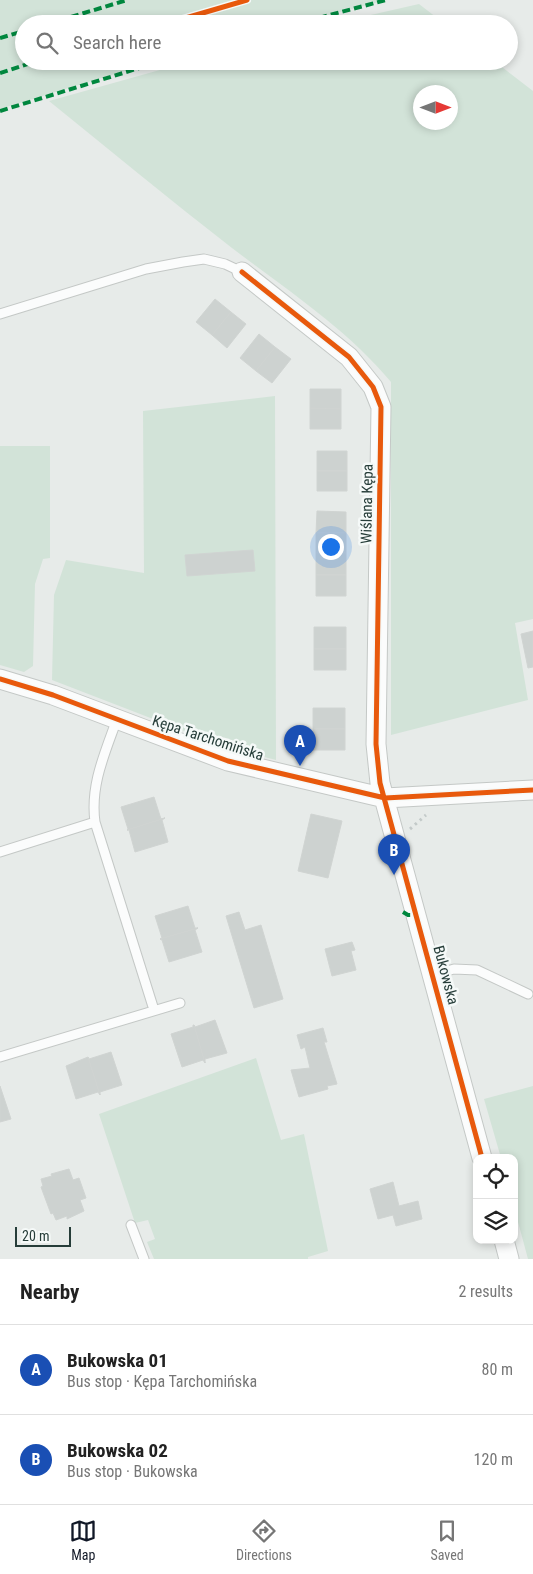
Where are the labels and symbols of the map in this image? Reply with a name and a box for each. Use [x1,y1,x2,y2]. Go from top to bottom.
north arrow [413,85,458,130]
street label: Wiślana Kępa [357,464,377,544]
your location [318,534,344,560]
street label: Kępa Tarchomińska [150,712,266,764]
pin: A [284,725,316,766]
pin: B [378,834,410,875]
street label: Bukowska [430,944,462,1006]
scale bar [15,1224,71,1247]

